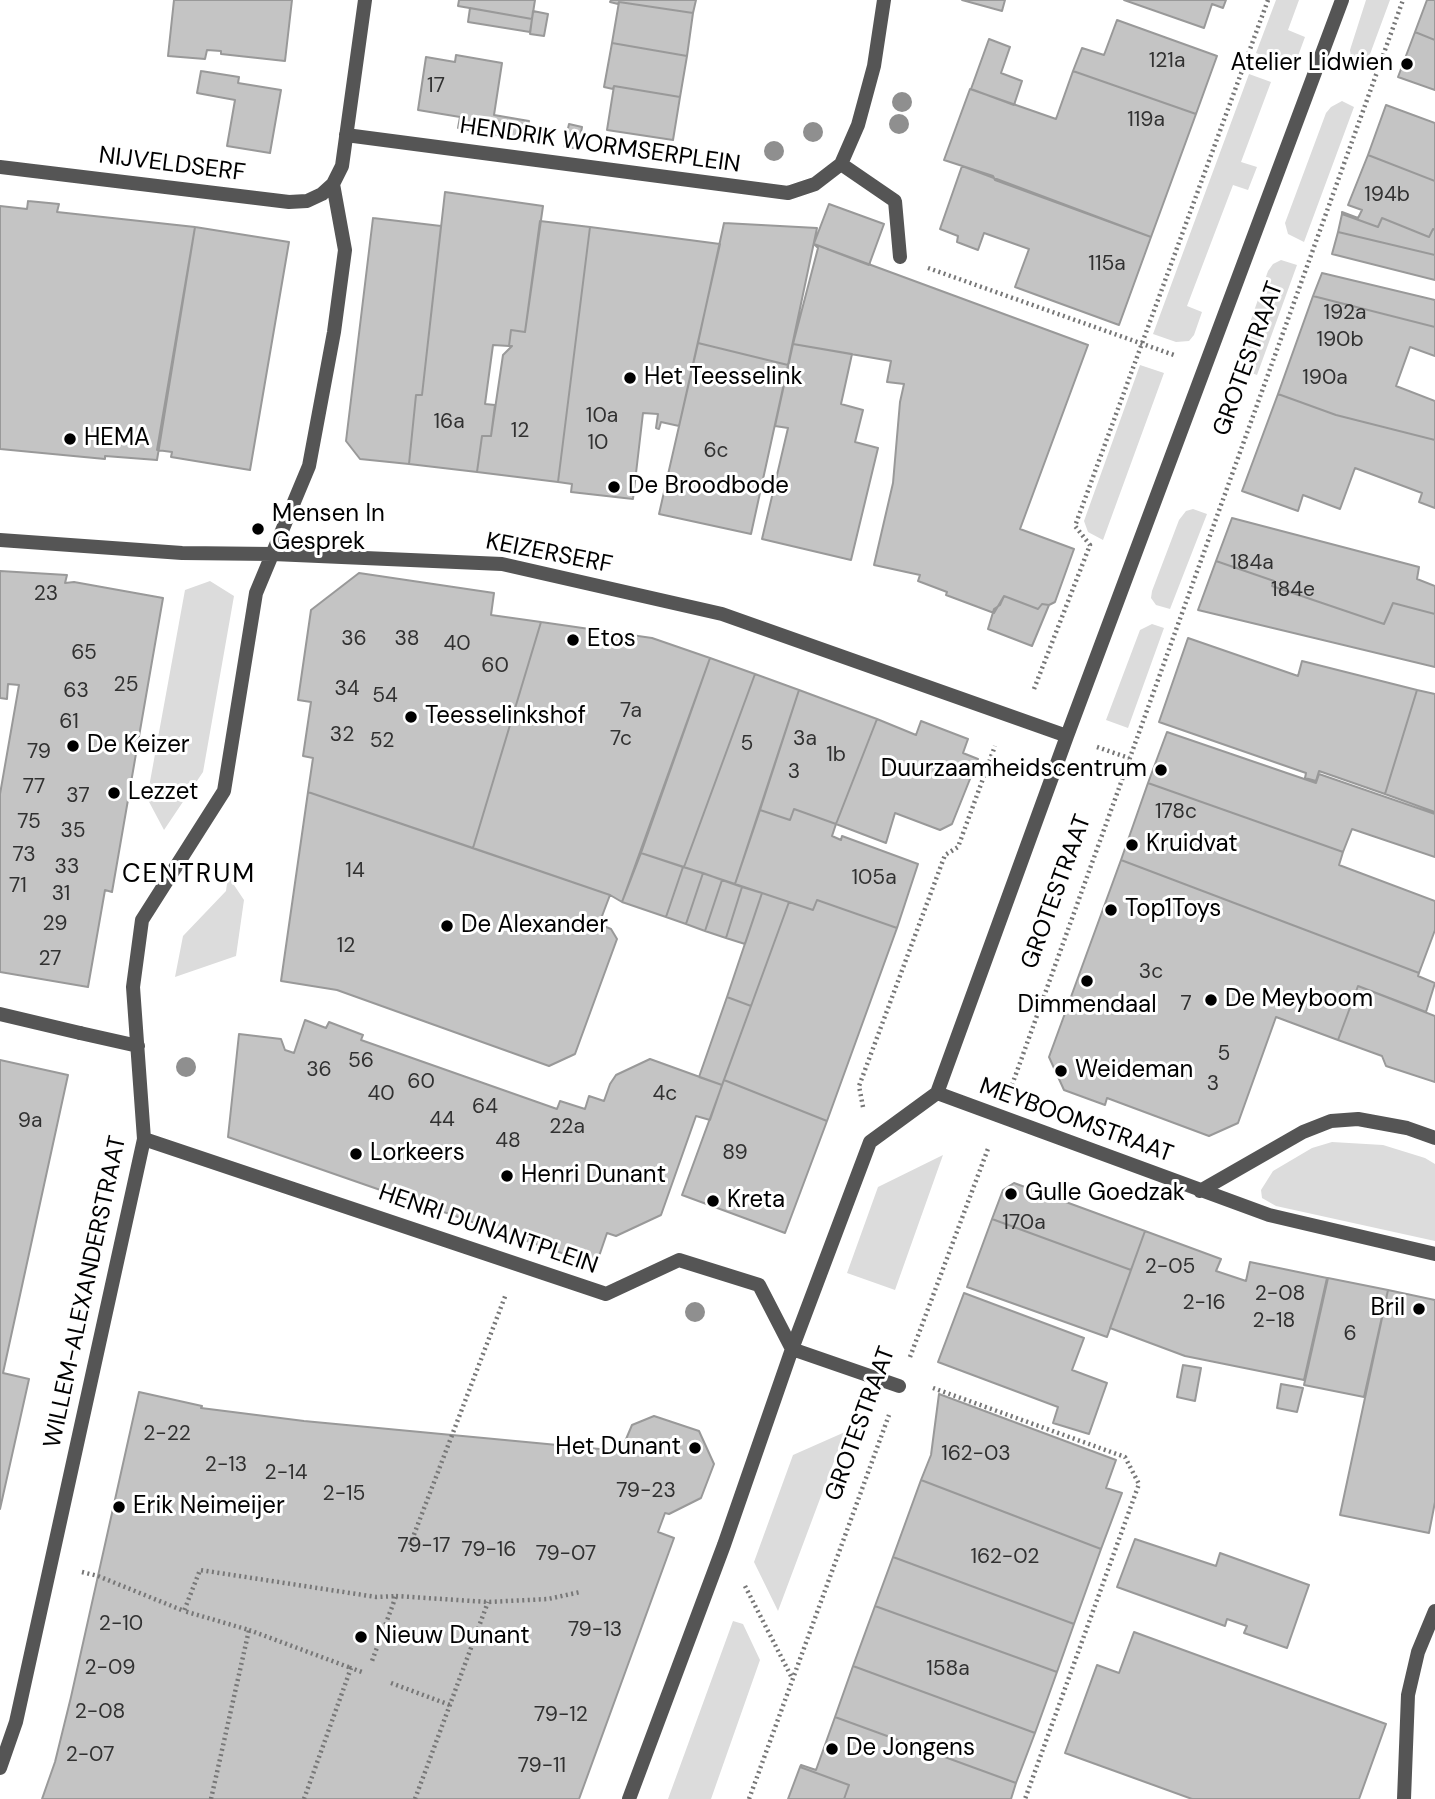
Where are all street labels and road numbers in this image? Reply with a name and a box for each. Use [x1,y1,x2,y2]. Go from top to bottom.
street label: HENDRIK WORMSERPLEIN [458,112,742,180]
street label: NIJVELDSERF [97,142,247,188]
street label: GROTESTRAAT [1208,278,1290,440]
street label: KEIZERSERF [483,528,615,580]
street label: GROTESTRAAT [1016,811,1098,973]
street label: MEYBOOMSTRAAT [975,1073,1177,1169]
street label: WILLEM-ALEXANDERSTRAAT [39,1133,133,1451]
street label: HENRI DUNANTPLEIN [375,1179,601,1281]
street label: GROTESTRAAT [820,1343,902,1505]

